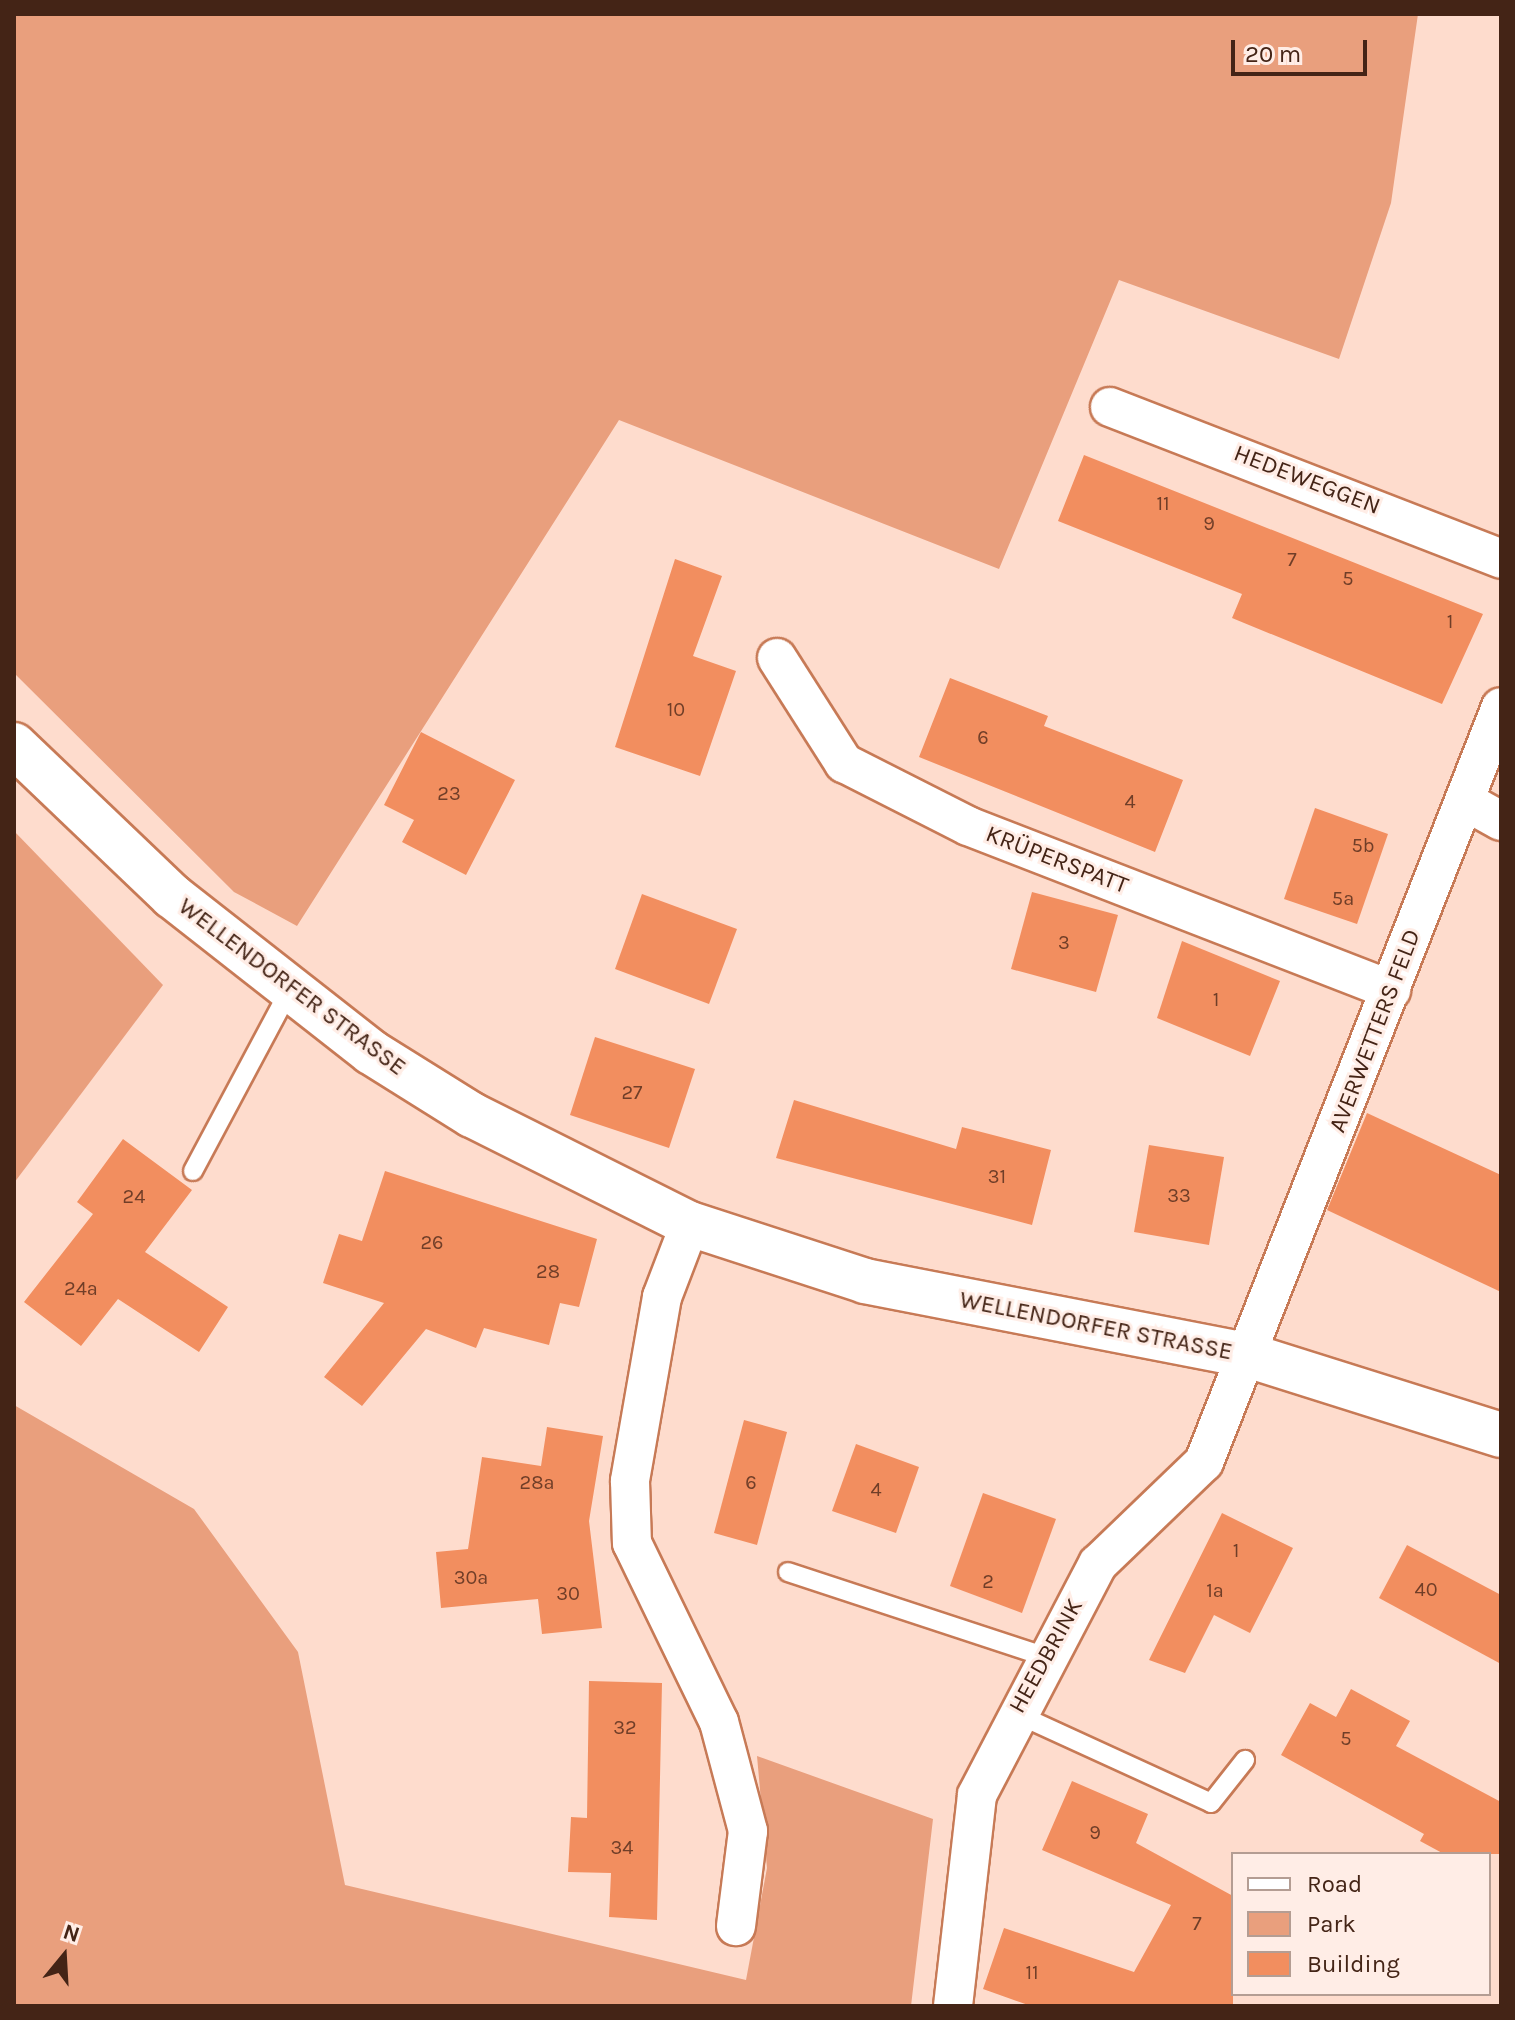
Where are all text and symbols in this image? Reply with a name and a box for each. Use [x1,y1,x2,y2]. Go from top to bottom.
scale bar [1235,24,1371,74]
text: 20 m [1245,40,1301,68]
street label: HEDEWEGGEN [1230,439,1384,521]
house number: 11 [1156,491,1170,515]
house number: 9 [1203,511,1215,535]
house number: 7 [1287,547,1297,571]
house number: 5 [1342,566,1354,590]
house number: 1 [1447,609,1453,633]
house number: 10 [667,697,685,721]
house number: 6 [977,725,989,749]
house number: 23 [437,781,461,805]
house number: 4 [1124,789,1136,813]
street label: KRÜPERSPATT [982,820,1132,900]
house number: 5b [1351,833,1375,857]
house number: 5a [1332,886,1354,910]
street label: WELLENDORFER STRASSE [173,892,411,1082]
street label: AVERWETTERS FELD [1323,925,1427,1137]
house number: 3 [1058,930,1070,954]
house number: 1 [1213,987,1219,1011]
house number: 27 [622,1080,642,1104]
house number: 31 [988,1164,1006,1188]
house number: 33 [1167,1183,1191,1207]
house number: 24 [123,1184,145,1208]
house number: 26 [420,1230,444,1254]
house number: 28 [536,1259,560,1283]
house number: 24a [64,1276,98,1300]
street label: WELLENDORFER STRASSE [957,1285,1235,1367]
house number: 28a [520,1470,554,1494]
house number: 6 [745,1470,757,1494]
house number: 4 [870,1477,882,1501]
house number: 1 [1233,1538,1239,1562]
house number: 30a [454,1565,488,1589]
house number: 2 [982,1569,994,1593]
house number: 40 [1414,1577,1438,1601]
house number: 1a [1206,1578,1224,1602]
house number: 30 [556,1581,580,1605]
street label: HEEDBRINK [1003,1594,1089,1718]
house number: 32 [613,1715,637,1739]
house number: 5 [1340,1726,1352,1750]
house number: 9 [1089,1820,1101,1844]
house number: 34 [611,1835,633,1859]
legend [1231,1852,1491,1996]
text: Road [1307,1870,1362,1898]
text: Park [1307,1910,1356,1938]
house number: 7 [1192,1911,1202,1935]
north arrow [24,1916,104,1996]
text: N [60,1918,83,1948]
text: Building [1307,1950,1400,1978]
house number: 11 [1025,1960,1039,1984]

